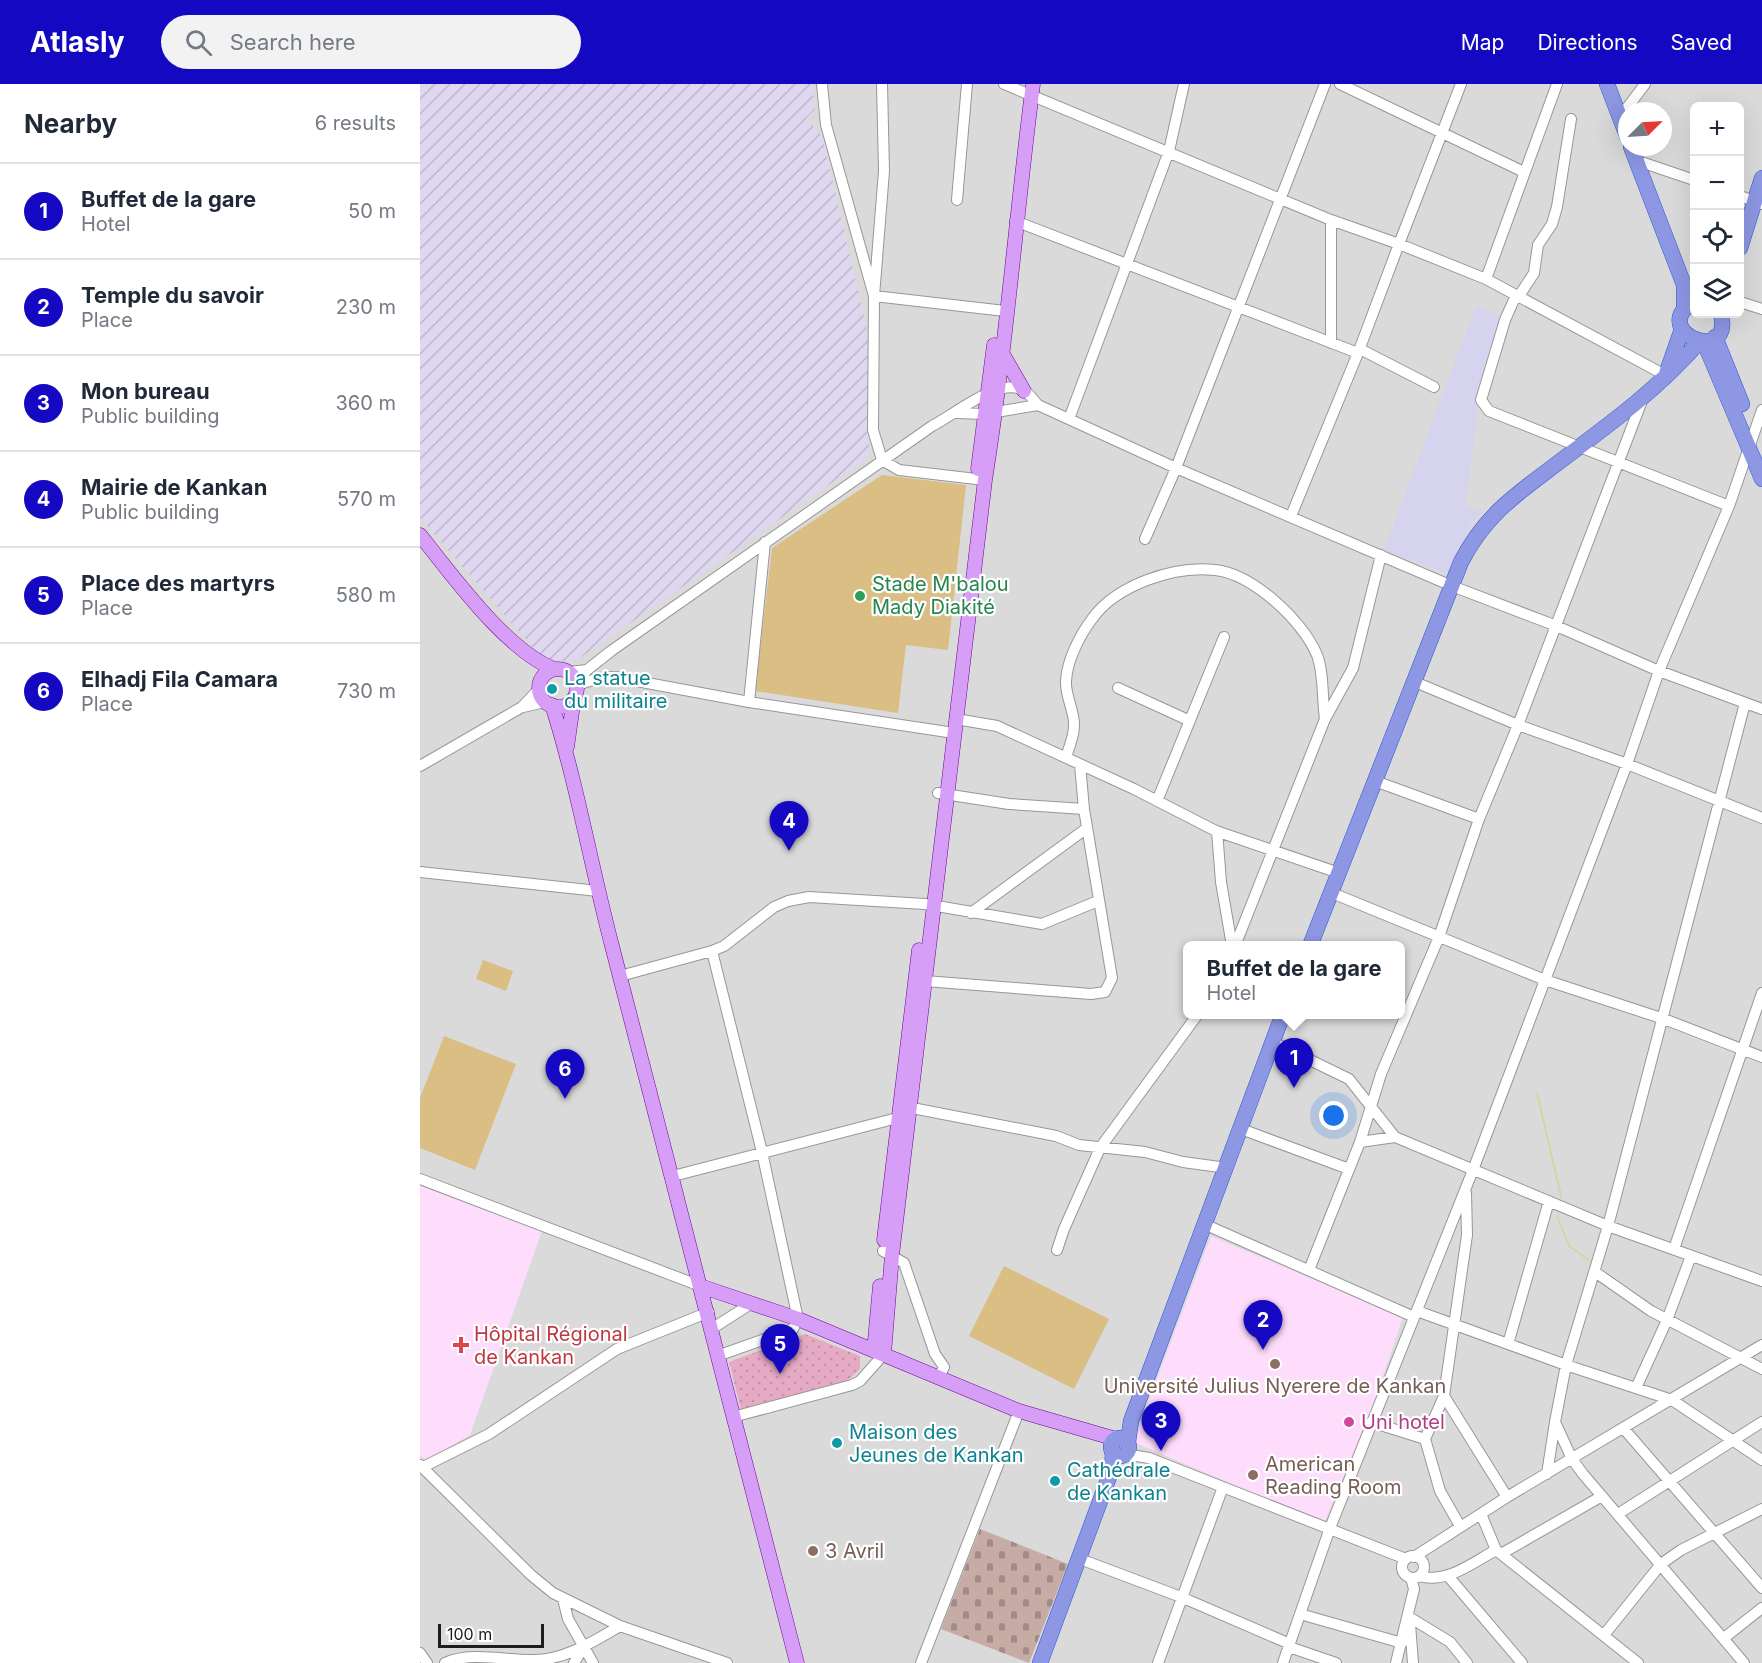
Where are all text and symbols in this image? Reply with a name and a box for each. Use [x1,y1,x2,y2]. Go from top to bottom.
search box [161,15,581,69]
text: Atlasly [30,25,125,59]
icon: search [182,26,215,59]
text: Search here [230,29,356,55]
text: Map [1461,30,1504,55]
text: Directions [1537,30,1638,55]
text: Saved [1671,30,1732,55]
north arrow [1618,102,1672,156]
map controls [1690,102,1744,318]
button: + [1690,102,1744,156]
text: Nearby [24,108,117,139]
text: 6 results [315,111,396,135]
button: − [1690,156,1744,210]
text: Buffet de la gare [81,186,256,212]
text: 1 [39,199,48,223]
text: 50 m [348,199,396,223]
button: locate [1690,210,1744,264]
text: Hotel [81,212,131,236]
button: layers [1690,264,1744,318]
text: Temple du savoir [81,282,264,308]
text: 2 [37,295,50,319]
text: 230 m [336,295,396,319]
text: Place [81,308,133,332]
text: Mon bureau [81,378,210,404]
text: 3 [37,391,50,415]
text: 360 m [335,391,396,415]
text: Public building [81,404,220,428]
text: Mairie de Kankan [81,474,267,500]
text: 4 [37,487,50,511]
text: 570 m [337,487,396,511]
text: Public building [81,500,220,524]
text: Place des martyrs [81,570,275,596]
place label: Stade M'balou Mady Diakité [872,572,1009,619]
text: 5 [37,583,50,607]
text: 580 m [336,583,396,607]
marker: Stade M'balou Mady Diakité [853,589,867,603]
text: Place [81,596,133,620]
text: Elhadj Fila Camara [81,666,278,692]
place label: La statue du militaire [564,666,667,713]
text: 6 [37,679,50,703]
text: 730 m [337,679,396,703]
marker: La statue du militaire [545,682,559,696]
text: Place [81,692,133,716]
pin: 4 [770,802,808,851]
popup [1183,941,1405,1019]
text: Buffet de la gare [1206,955,1382,981]
text: Hotel [1206,981,1256,1005]
pin: 1 [1274,1038,1314,1088]
pin: 6 [546,1050,584,1099]
your location [1319,1101,1348,1130]
pin: 2 [1244,1300,1282,1350]
place label: Hôpital Régional de Kankan [474,1322,628,1369]
pin: 5 [760,1324,800,1374]
marker: Hôpital Régional de Kankan [452,1336,470,1354]
marker: Université Julius Nyerere de Kankan [1268,1357,1282,1371]
place label: Université Julius Nyerere de Kankan [1104,1374,1446,1398]
pin: 3 [1142,1402,1180,1451]
place label: Uni hotel [1361,1410,1445,1434]
marker: Uni hotel [1342,1415,1356,1429]
place label: Maison des Jeunes de Kankan [849,1420,1024,1467]
marker: Maison des Jeunes de Kankan [830,1436,844,1450]
place label: American Reading Room [1265,1452,1402,1499]
place label: Cathédrale de Kankan [1067,1458,1170,1505]
marker: American Reading Room [1246,1468,1260,1482]
marker: Cathédrale de Kankan [1048,1474,1062,1488]
place label: 3 Avril [825,1539,884,1563]
marker: 3 Avril [806,1544,820,1558]
scale bar [438,1621,544,1648]
text: 100 m [447,1624,492,1644]

